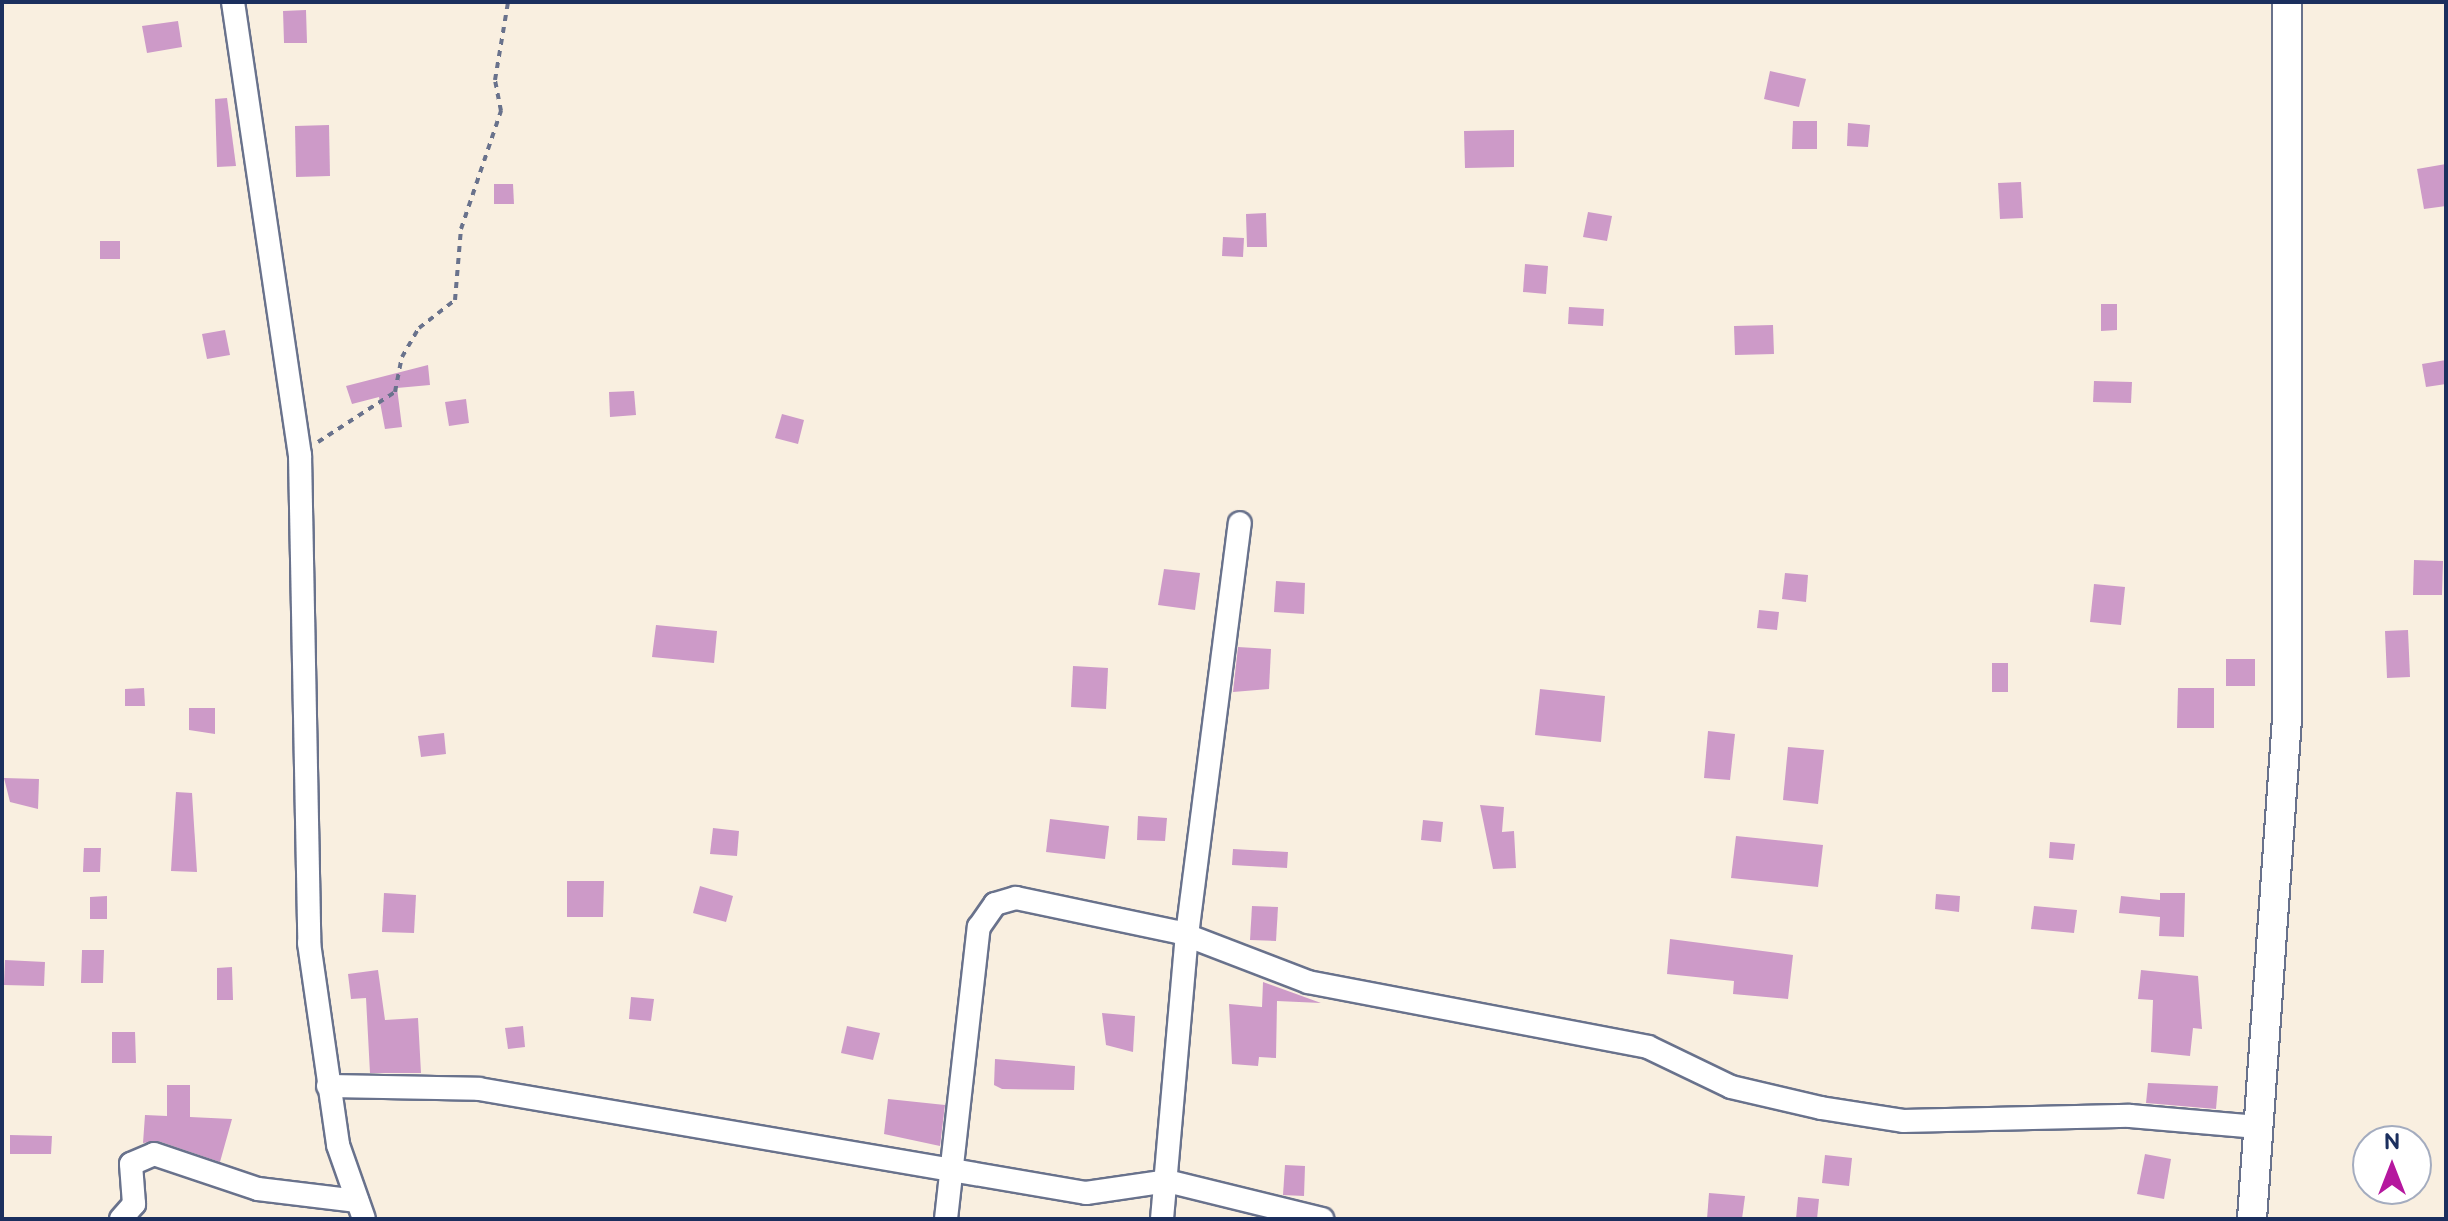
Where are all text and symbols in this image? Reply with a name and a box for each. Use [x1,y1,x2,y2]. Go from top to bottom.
north arrow [2352,1125,2432,1205]
text: N [2384,1129,2400,1156]

